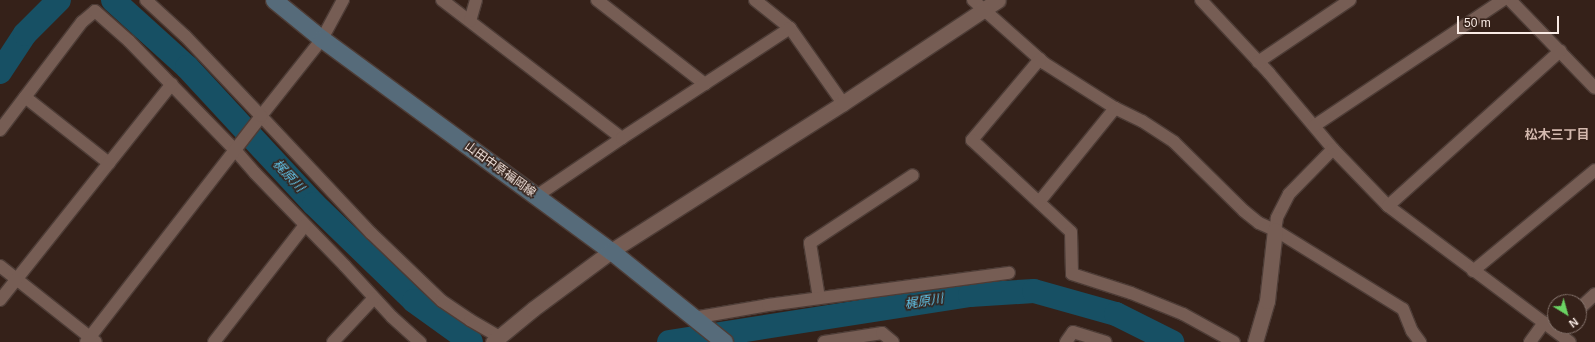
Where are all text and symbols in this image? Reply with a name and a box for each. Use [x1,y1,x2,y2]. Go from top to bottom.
scale bar [1459,8,1561,34]
text: 50 m [1464,16,1491,30]
district label: 松木三丁目 [1525,127,1589,143]
street label: 山田中原福岡線 [462,139,538,201]
water label: 梶原川 [269,156,307,196]
water label: 梶原川 [904,291,944,313]
north arrow [1547,294,1587,334]
text: N [1567,316,1580,330]

